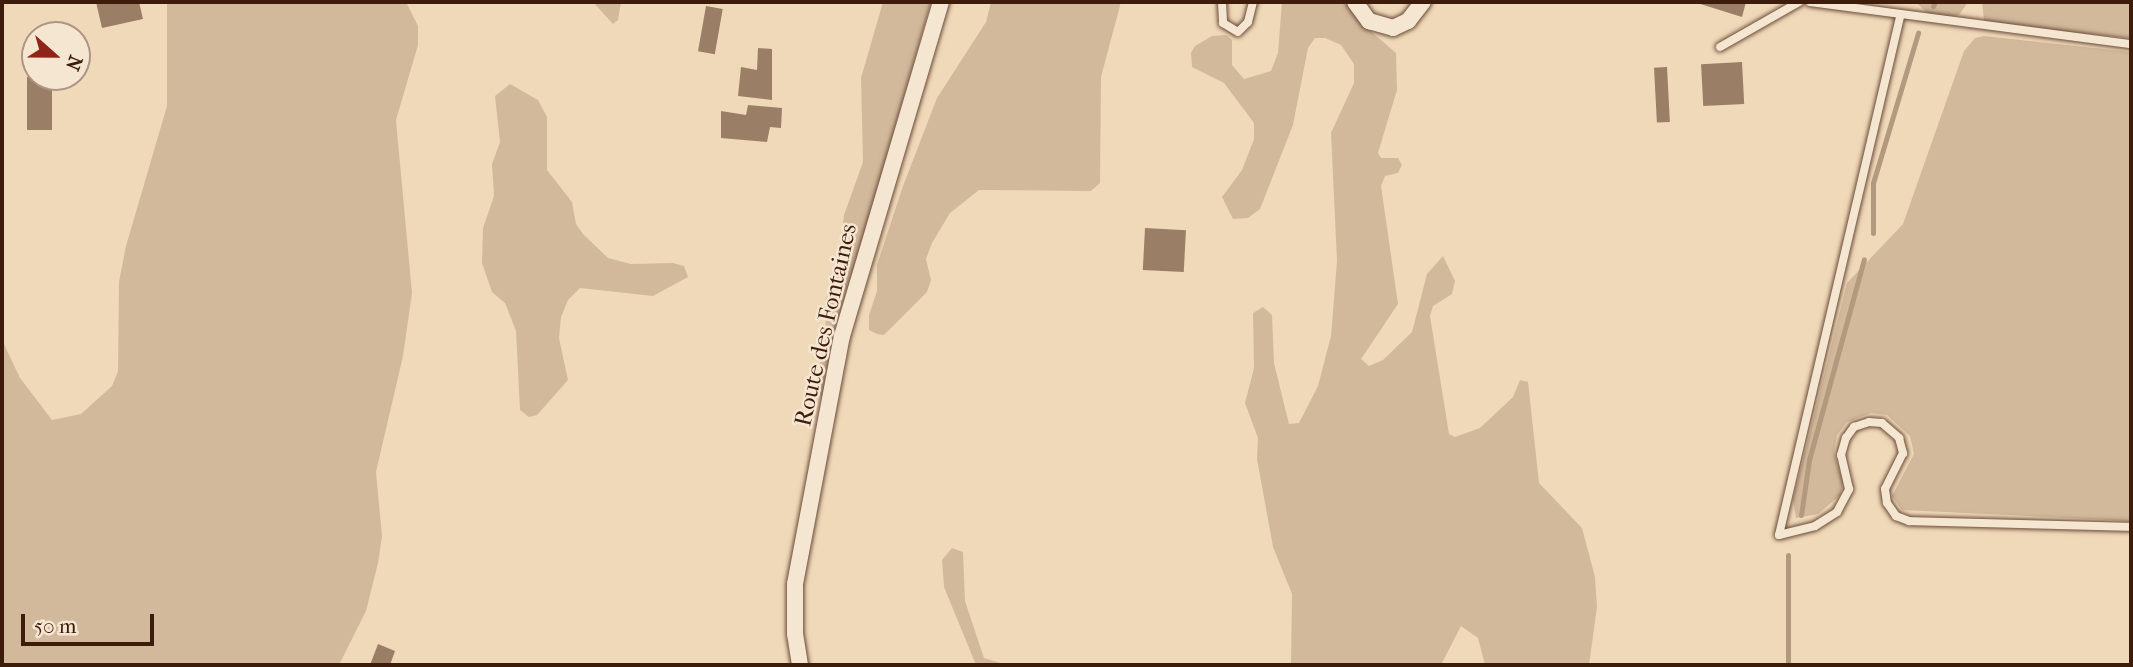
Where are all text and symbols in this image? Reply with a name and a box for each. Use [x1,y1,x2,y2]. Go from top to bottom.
north arrow [21,21,91,91]
text: N [61,52,87,73]
street label: Route des Fontaines [789,221,863,429]
scale bar [24,600,158,644]
text: 50 m [34,614,77,638]

